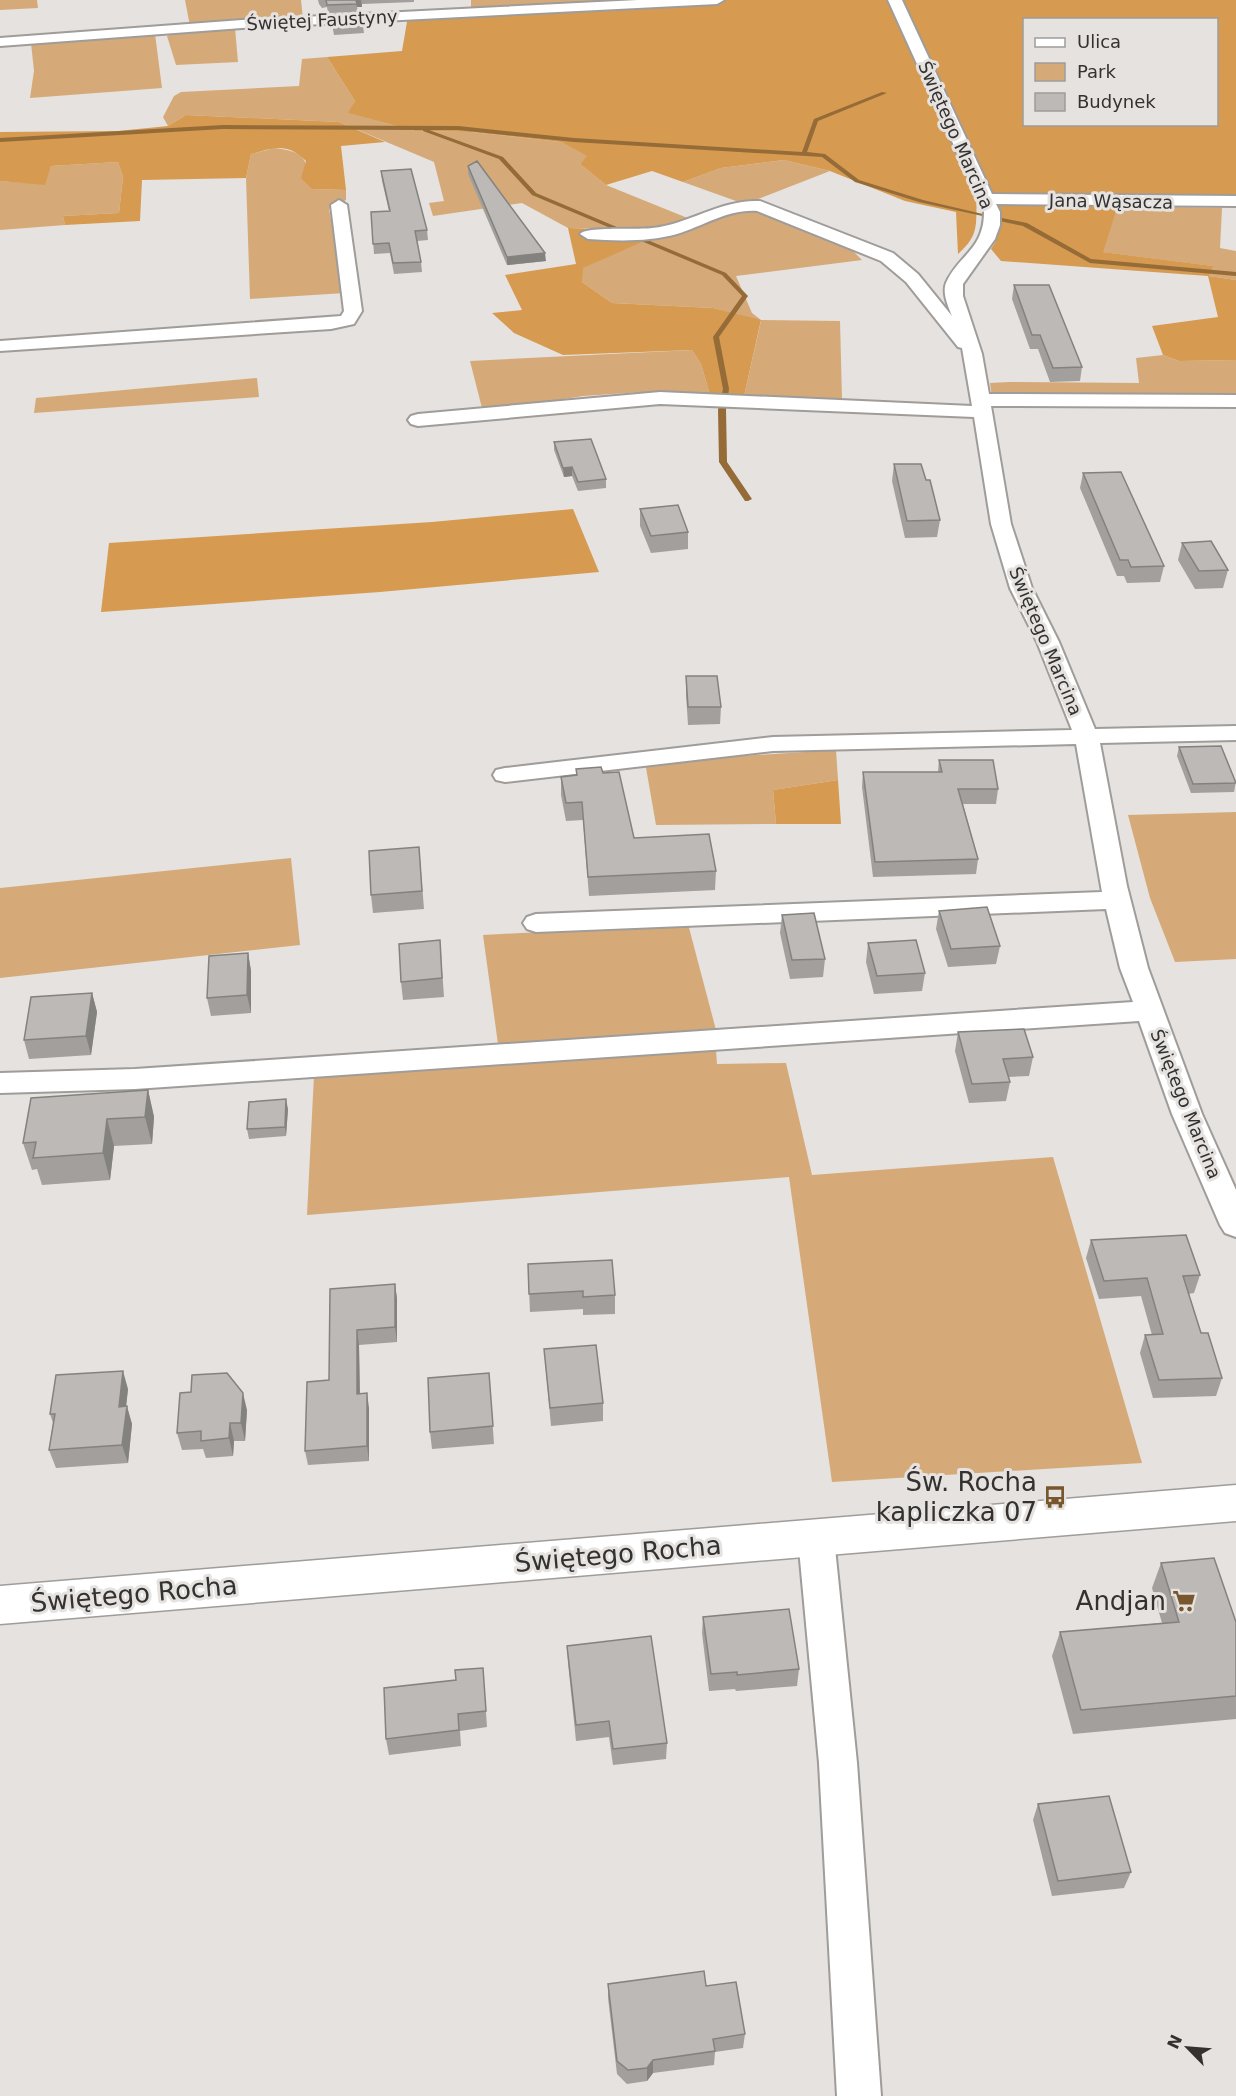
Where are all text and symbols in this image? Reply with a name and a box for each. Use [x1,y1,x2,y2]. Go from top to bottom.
street label: Świętej Faustyny [246,6,398,34]
legend [1023,18,1218,126]
text: Ulica [1077,31,1121,52]
street label: Świętego Marcina [914,58,998,212]
text: Park [1077,61,1116,82]
text: Budynek [1077,91,1156,112]
street label: Jana Wąsacza [1048,189,1173,213]
street label: Świętego Marcina [1005,564,1087,718]
street label: Świętego Marcina [1146,1026,1226,1182]
place label: Św. Rocha kapliczka 07 [876,1466,1037,1527]
bus stop icon: Św. Rocha kapliczka 07 [1042,1484,1068,1510]
street label: Świętego Rocha [513,1529,723,1578]
street label: Świętego Rocha [29,1569,239,1618]
place label: Andjan [1076,1586,1166,1616]
supermarket icon: Andjan [1171,1588,1197,1614]
north arrow [1158,2018,1218,2078]
text: N [1163,2032,1186,2052]

